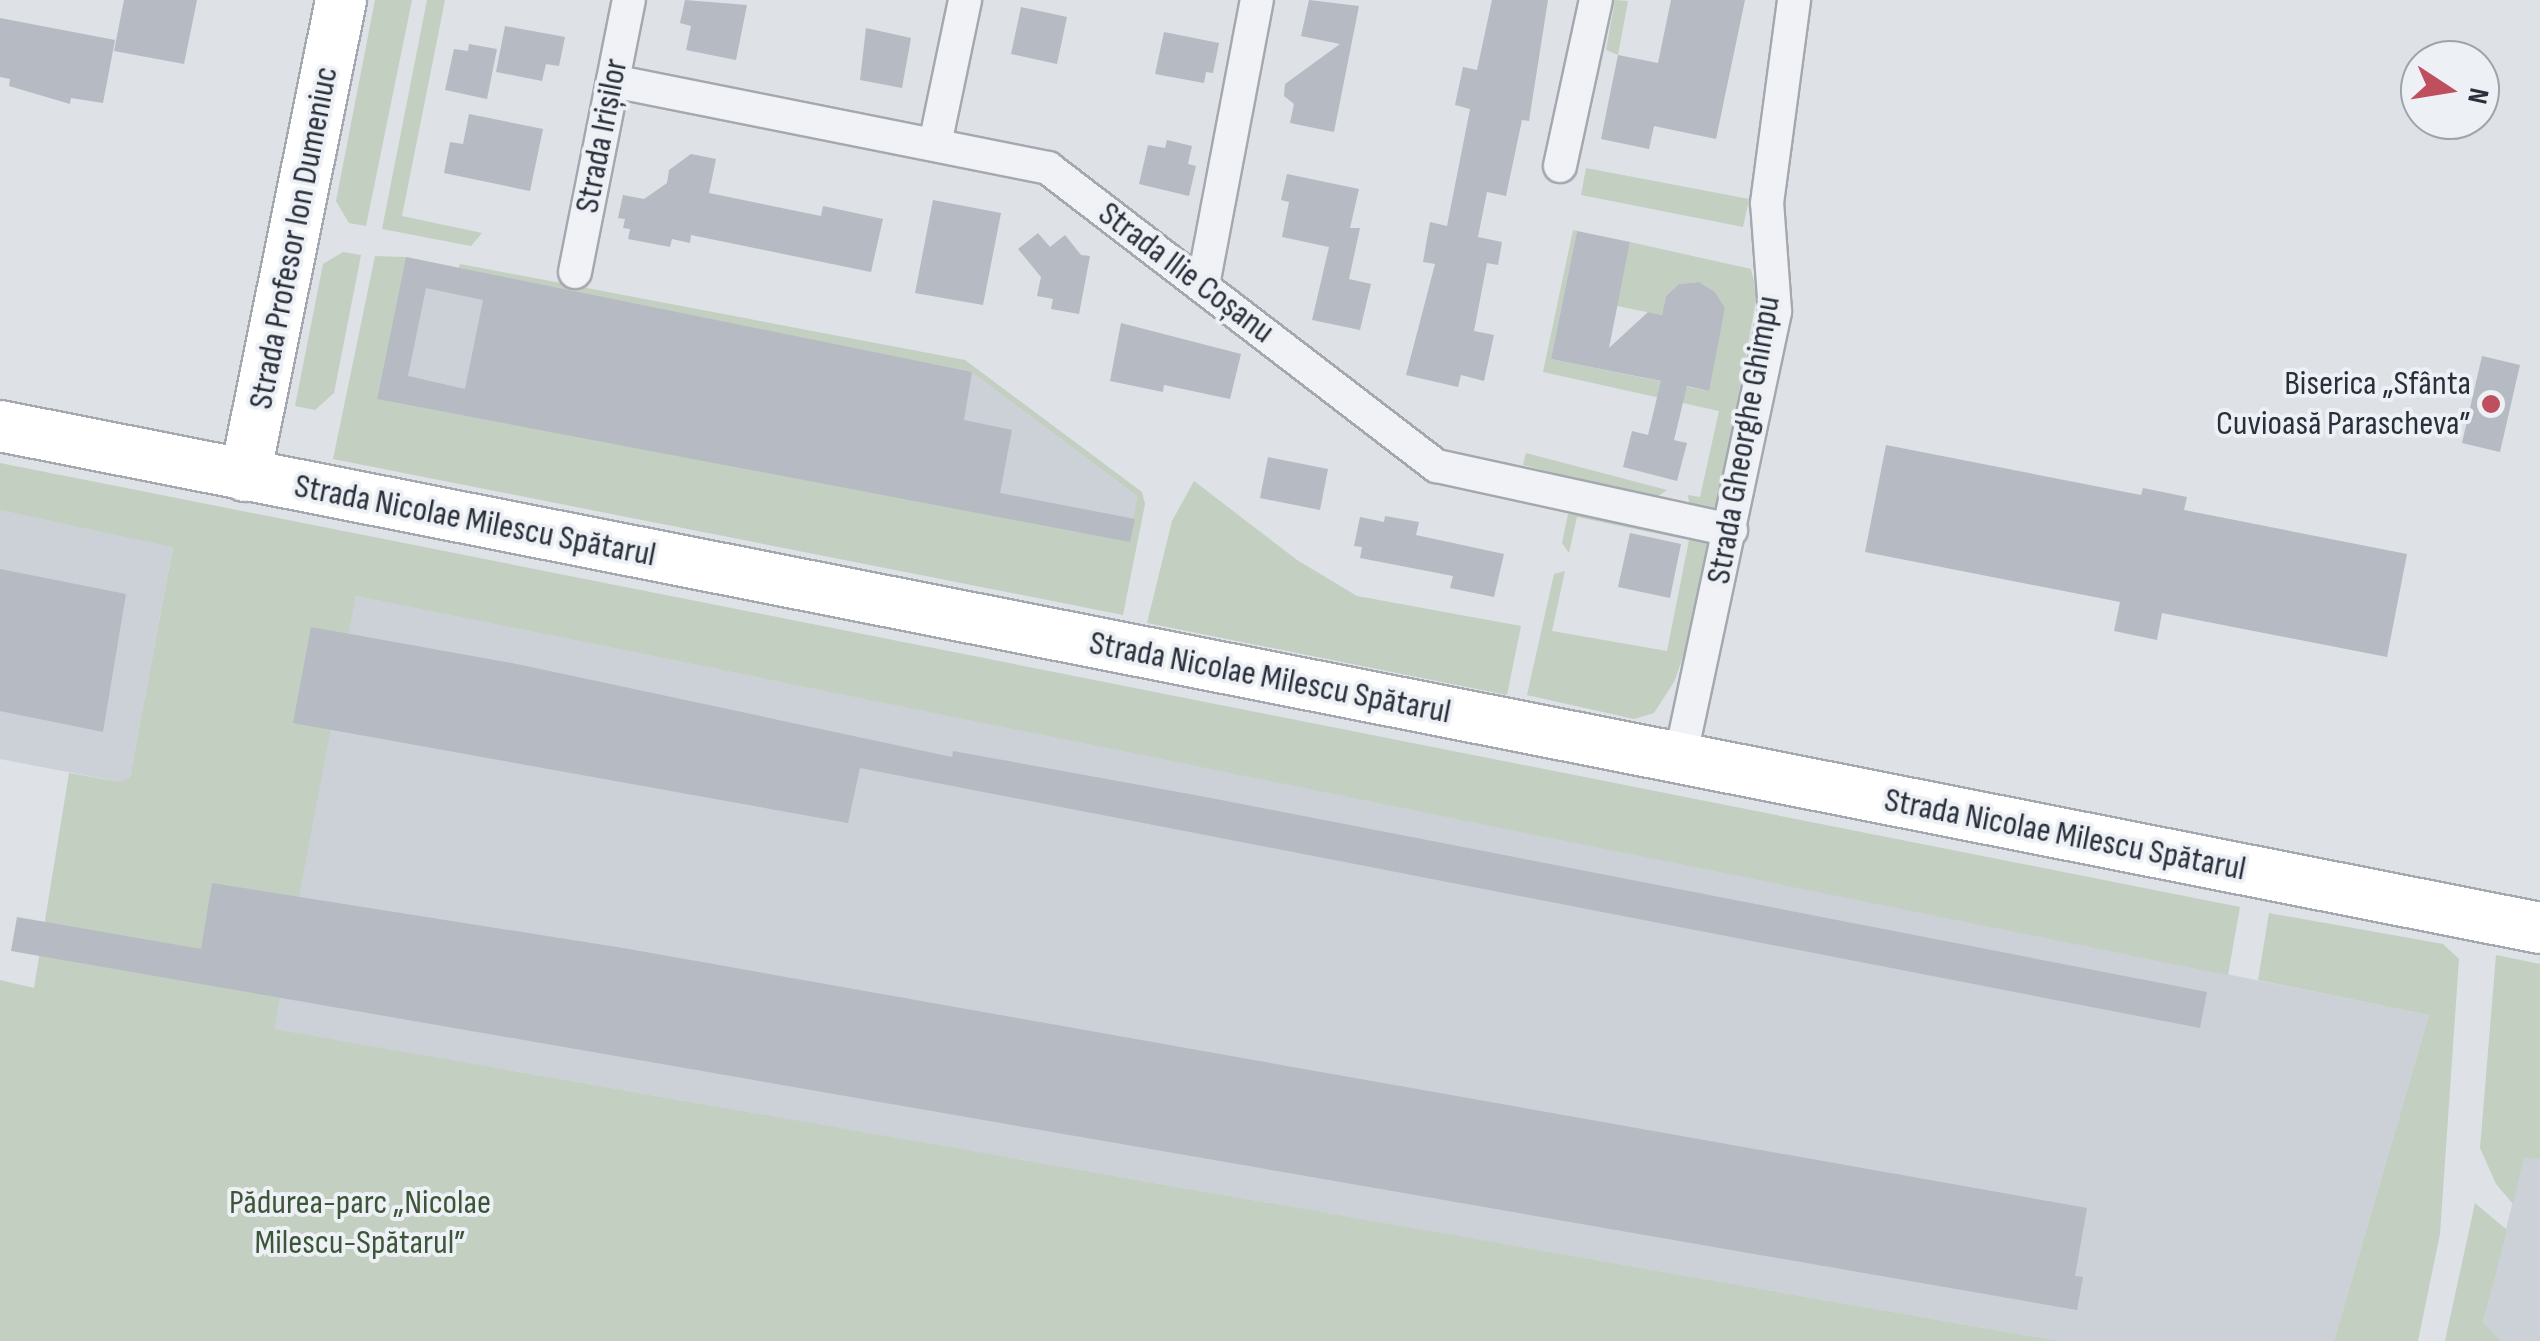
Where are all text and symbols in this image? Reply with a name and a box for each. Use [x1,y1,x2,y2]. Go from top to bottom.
north arrow [2400,40,2500,140]
street label: Strada Irișilor [566,55,638,217]
street label: Strada Profesor Ion Dumeniuc [240,63,348,413]
text: N [2460,85,2496,107]
street label: Strada Ilie Coșanu [1090,193,1282,353]
street label: Strada Gheorghe Ghimpu [1698,293,1790,587]
place label: Biserica „Sfânta Cuvioasă Parascheva” [2216,363,2471,445]
marker: Biserica „Sfânta Cuvioasă Parascheva” [2480,393,2502,415]
street label: Strada Nicolae Milescu Spătarul [291,465,659,577]
street label: Strada Nicolae Milescu Spătarul [1086,622,1454,734]
street label: Strada Nicolae Milescu Spătarul [1881,779,2249,891]
park label: Pădurea-parc „Nicolae Milescu-Spătarul” [229,1182,491,1264]

